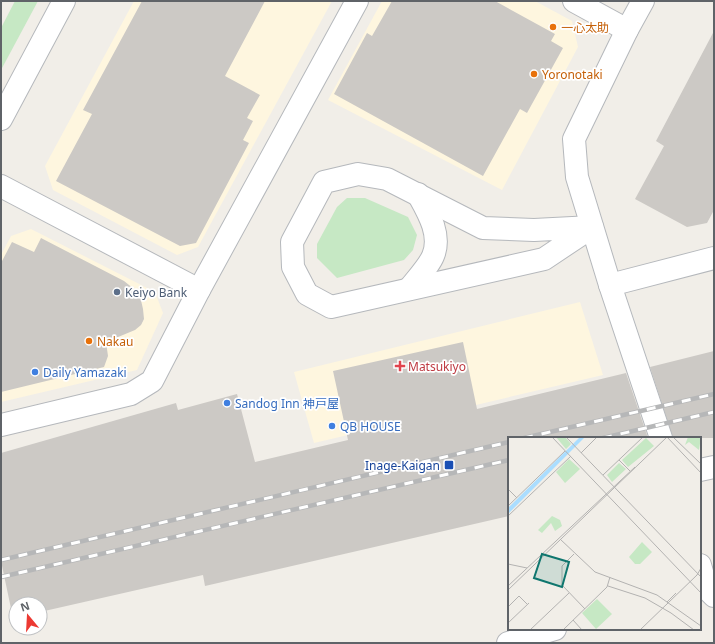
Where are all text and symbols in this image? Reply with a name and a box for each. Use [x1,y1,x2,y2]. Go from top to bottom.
place label: 一心太助 [561,19,609,36]
marker: 一心太助 [548,22,558,32]
place label: Yoronotaki [542,66,603,83]
marker: Yoronotaki [529,69,539,79]
place label: Keiyo Bank [125,284,188,301]
marker: Keiyo Bank [112,287,122,297]
place label: Nakau [97,333,133,350]
marker: Nakau [84,336,94,346]
place label: Matsukiyo [408,358,466,375]
marker: Matsukiyo [395,361,405,371]
place label: Daily Yamazaki [43,364,127,381]
marker: Daily Yamazaki [30,367,40,377]
place label: Sandog Inn 神戸屋 [235,395,339,412]
marker: Sandog Inn 神戸屋 [222,398,232,408]
place label: QB HOUSE [340,418,401,435]
marker: QB HOUSE [327,421,337,431]
inset map [508,437,701,630]
place label: Inage-Kaigan [365,457,440,474]
marker: Inage-Kaigan [443,459,455,471]
north arrow [8,596,48,636]
text: N [18,597,31,615]

